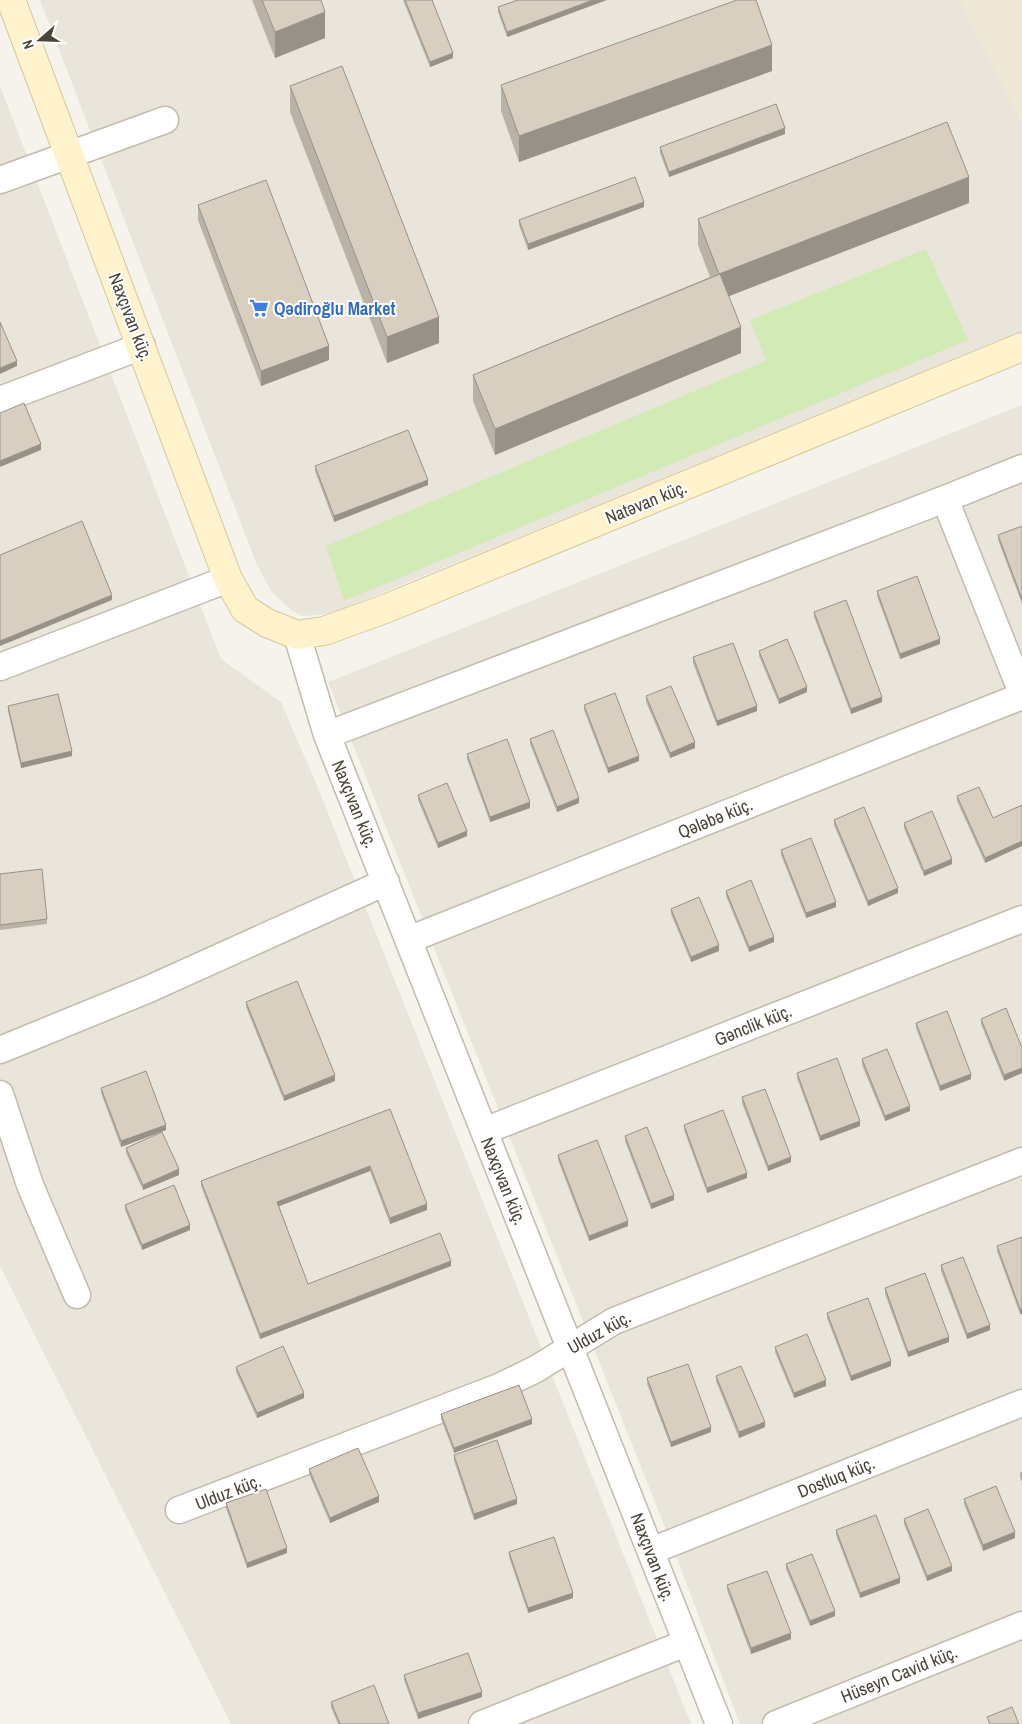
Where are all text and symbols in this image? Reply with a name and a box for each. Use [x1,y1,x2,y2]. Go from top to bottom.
north arrow [15,15,65,65]
text: N [18,37,38,51]
street label: Naxçıvan küç. [103,269,159,365]
place label: Qədiroğlu Market [274,296,395,321]
supermarket icon: Qədiroğlu Market [248,297,270,319]
street label: Natəvan küç. [601,474,691,530]
street label: Naxçıvan küç. [326,756,384,852]
street label: Qələbə küç. [674,792,756,844]
street label: Gənclik küç. [711,998,795,1052]
street label: Naxçıvan küç. [475,1133,533,1229]
street label: Ulduz küç. [563,1304,635,1360]
street label: Dostluq küç. [794,1450,878,1504]
street label: Ulduz küç. [191,1468,265,1516]
street label: Naxçıvan küç. [625,1509,681,1605]
street label: Hüseyn Cavid küç. [837,1639,961,1709]

